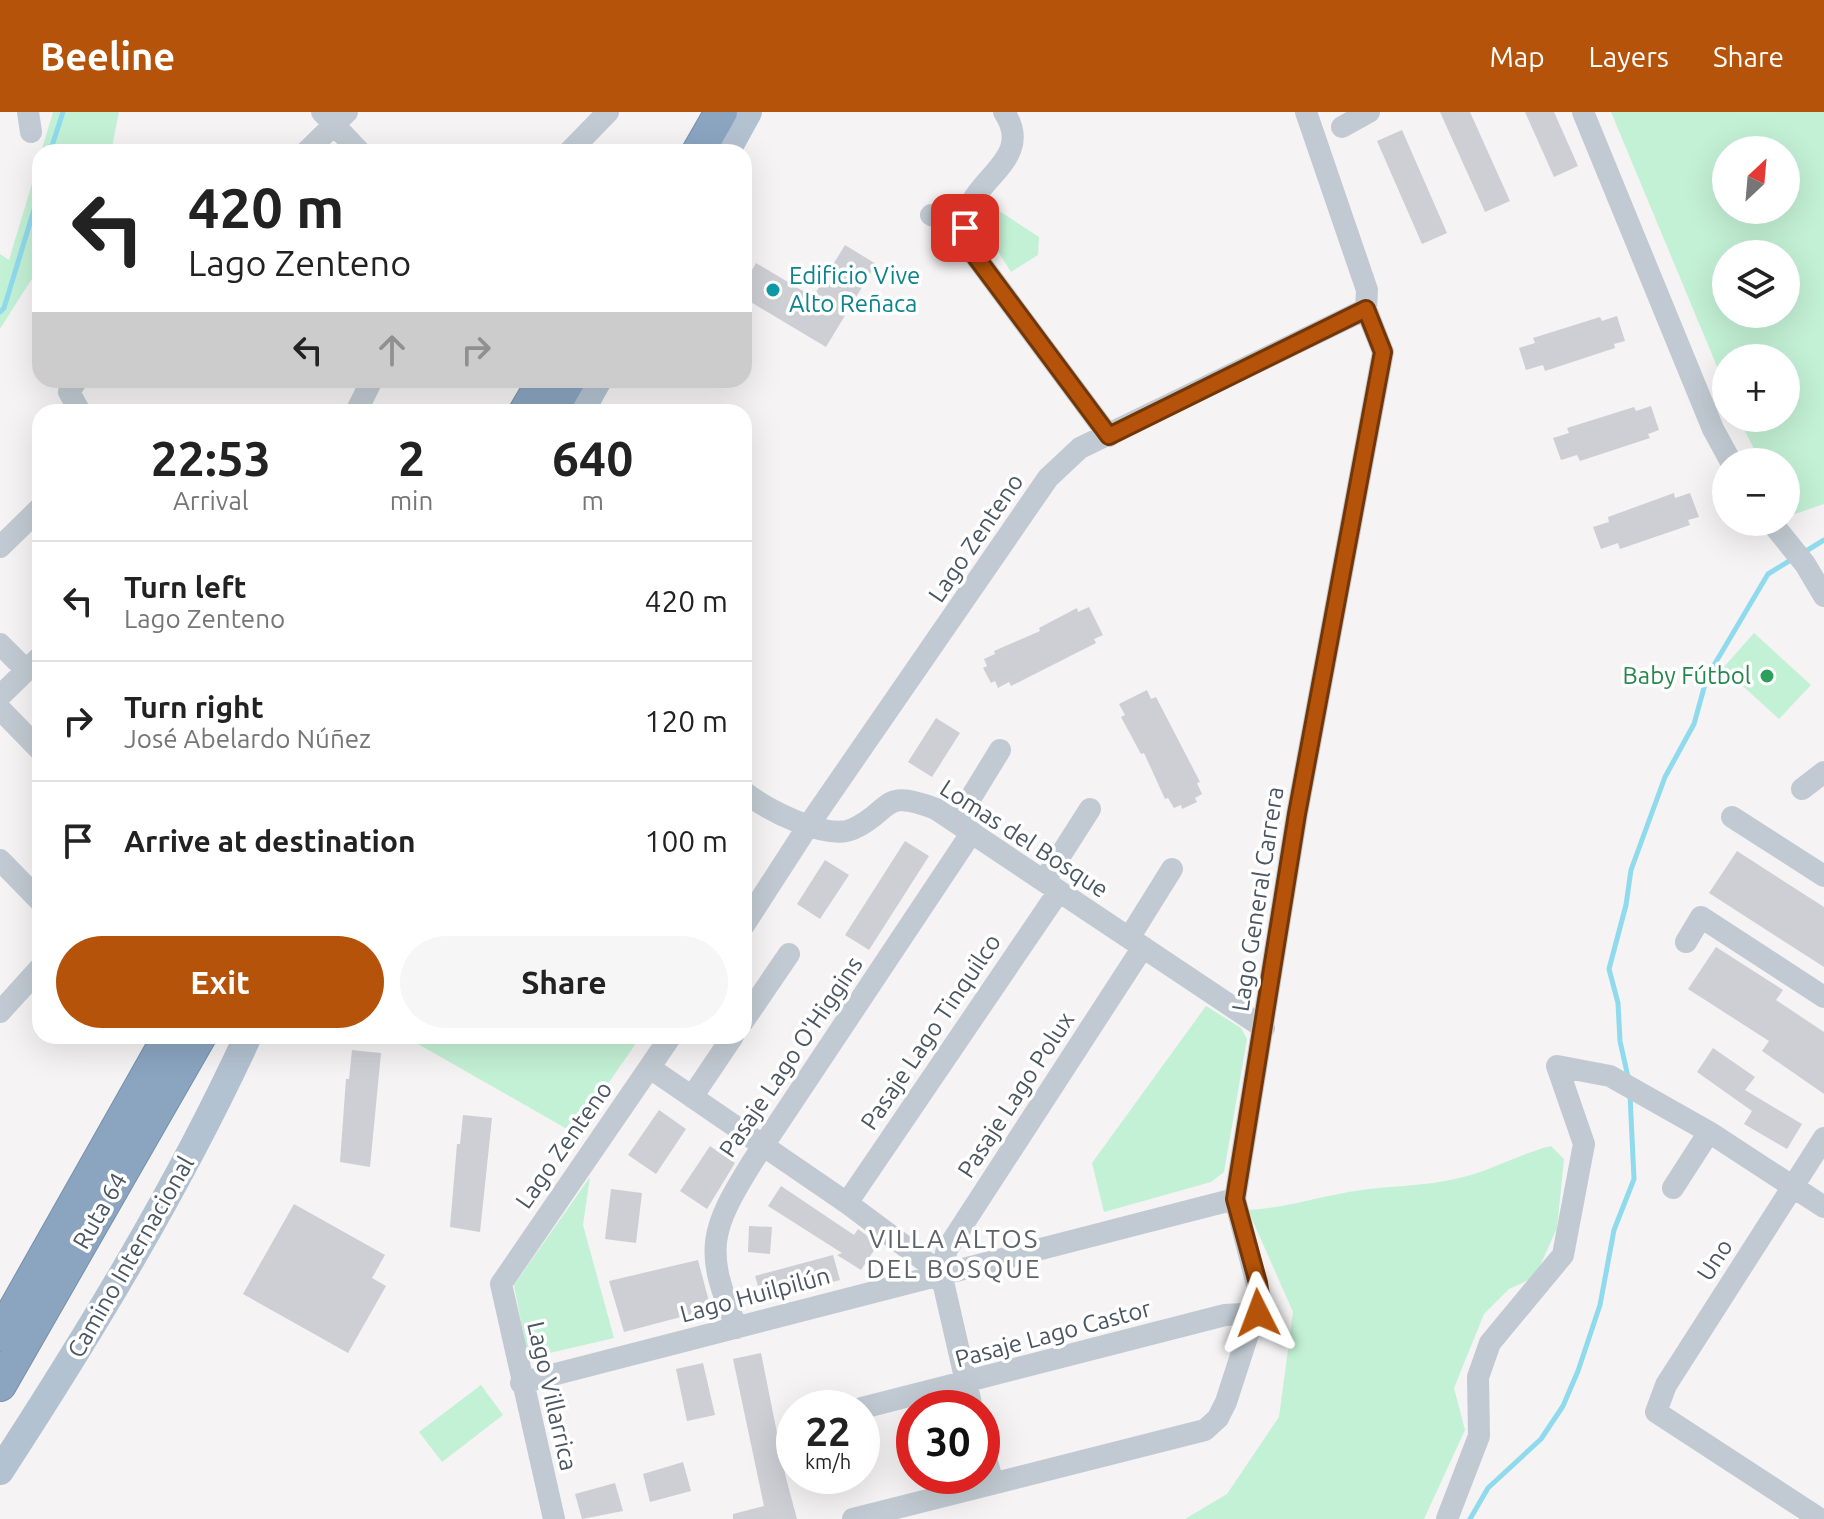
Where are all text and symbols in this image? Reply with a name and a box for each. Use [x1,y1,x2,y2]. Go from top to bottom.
text: Beeline [40,35,175,77]
text: Map [1489,41,1545,72]
text: Layers [1589,41,1669,72]
text: Share [1713,41,1784,72]
north arrow [1712,136,1800,224]
map controls [1712,136,1800,536]
icon: left [56,176,160,280]
text: 420 m [188,176,344,239]
pin [931,194,999,262]
icon: arrive [943,206,987,250]
button: layers [1712,240,1800,328]
text: Lago Zenteno [188,242,411,283]
place label: Edificio Vive Alto Reñaca [789,262,920,317]
marker: Edificio Vive Alto Reñaca [764,281,782,299]
icon: left [286,328,330,372]
icon: ahead [370,328,414,372]
icon: right [454,328,498,372]
button: + [1712,344,1800,432]
text: 22:53 [151,431,271,485]
text: 2 [398,431,425,485]
text: 640 [552,431,633,485]
button: − [1712,448,1800,536]
street label: Lago Zenteno [923,468,1028,607]
text: Arrival [173,486,249,515]
text: min [390,486,433,515]
text: m [581,486,604,515]
text: Turn left [124,570,246,604]
icon: left [56,579,100,623]
text: 420 m [644,584,728,618]
text: Lago Zenteno [124,604,285,633]
place label: Baby Fútbol [1623,662,1751,689]
marker: Baby Fútbol [1758,667,1776,685]
text: Turn right [124,690,264,724]
icon: right [56,699,100,743]
text: 120 m [644,704,728,738]
text: José Abelardo Núñez [124,724,371,753]
street label: Lomas del Bosque [935,774,1113,903]
street label: Lago General Carrera [1226,785,1289,1013]
icon: arrive [56,819,100,863]
text: Arrive at destination [124,824,416,858]
text: 100 m [644,824,728,858]
street label: Pasaje Lago Tinquilco [855,929,1006,1135]
button: Exit [56,936,384,1028]
button: Share [400,936,728,1028]
street label: Pasaje Lago O'Higgins [713,951,868,1162]
street label: Pasaje Lago Polux [952,1007,1079,1183]
street label: Lago Zenteno [510,1076,617,1213]
street label: Camino Internacional [62,1151,199,1362]
street label: Ruta 64 [67,1168,132,1253]
district label: VILLA ALTOS DEL BOSQUE [867,1224,1041,1283]
street label: Uno [1691,1234,1738,1286]
street label: Lago Huilpilún [677,1262,833,1327]
position arrow [1216,1271,1300,1355]
street label: Pasaje Lago Castor [952,1294,1154,1373]
street label: Lago Villarrica [522,1319,583,1473]
speed limit sign: 30 [896,1390,1000,1494]
text: 22 [805,1409,851,1454]
text: km/h [805,1450,851,1473]

